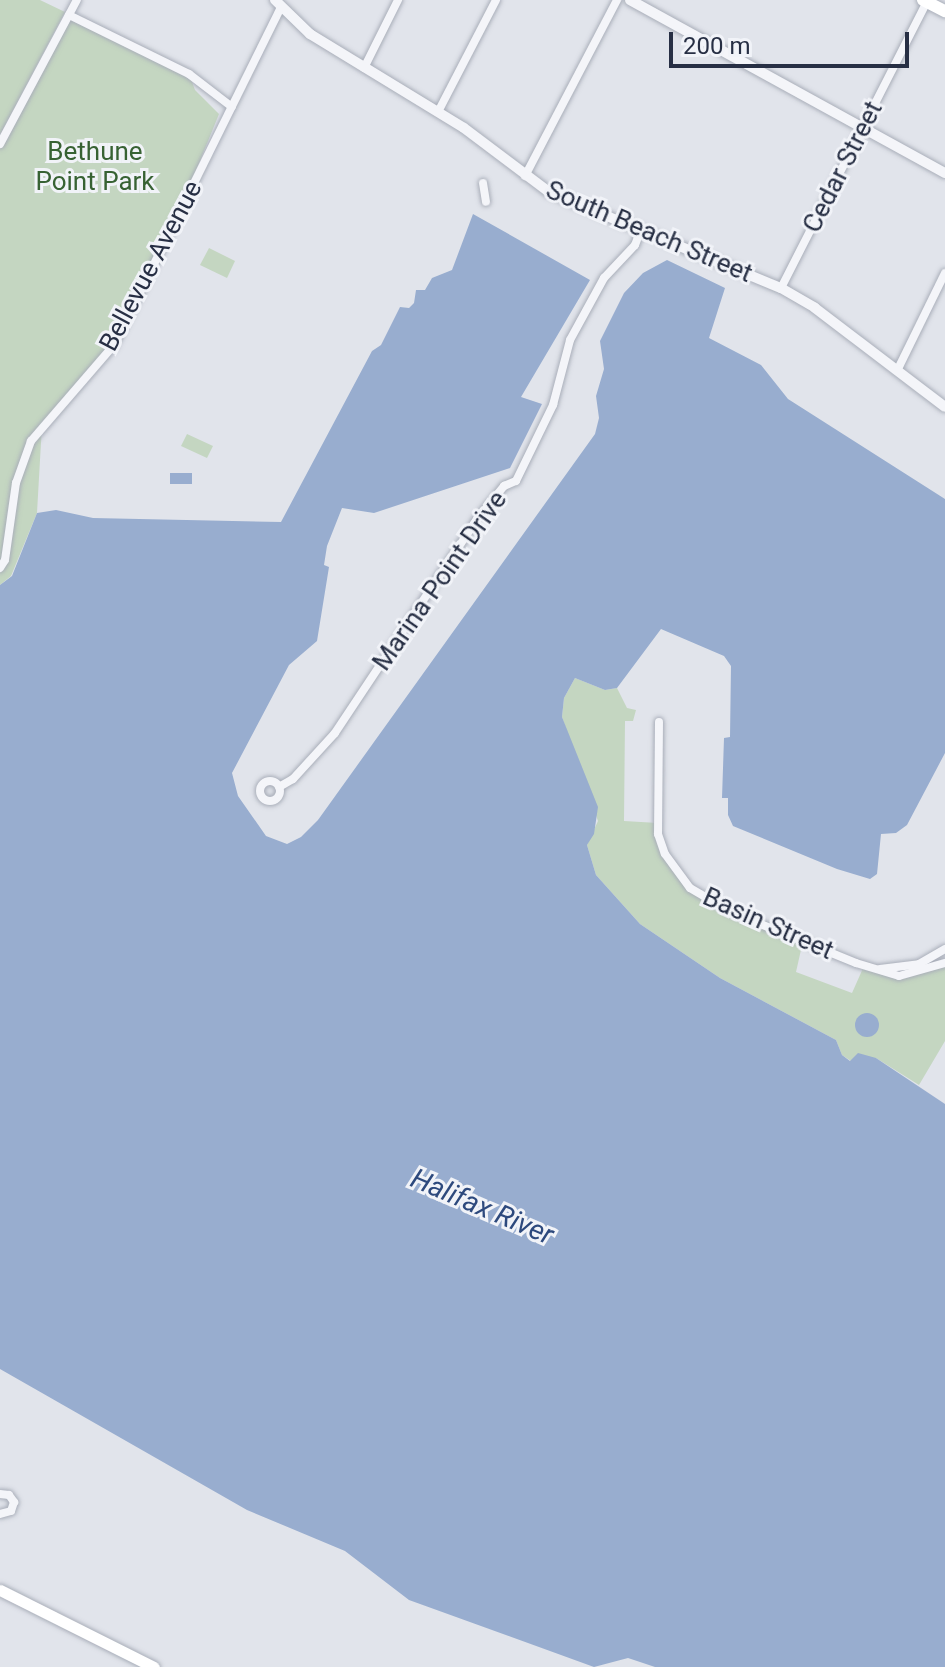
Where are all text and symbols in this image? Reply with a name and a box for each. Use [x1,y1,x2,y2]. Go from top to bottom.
scale bar [673,16,913,66]
text: 200 m [683,32,750,60]
street label: Cedar Street [797,96,889,238]
park label: Bethune Point Park [35,136,155,198]
street label: South Beach Street [541,174,757,290]
street label: Bellevue Avenue [93,175,209,357]
street label: Marina Point Drive [366,485,514,677]
street label: Basin Street [698,881,838,967]
water label: Halifax River [406,1162,558,1252]

